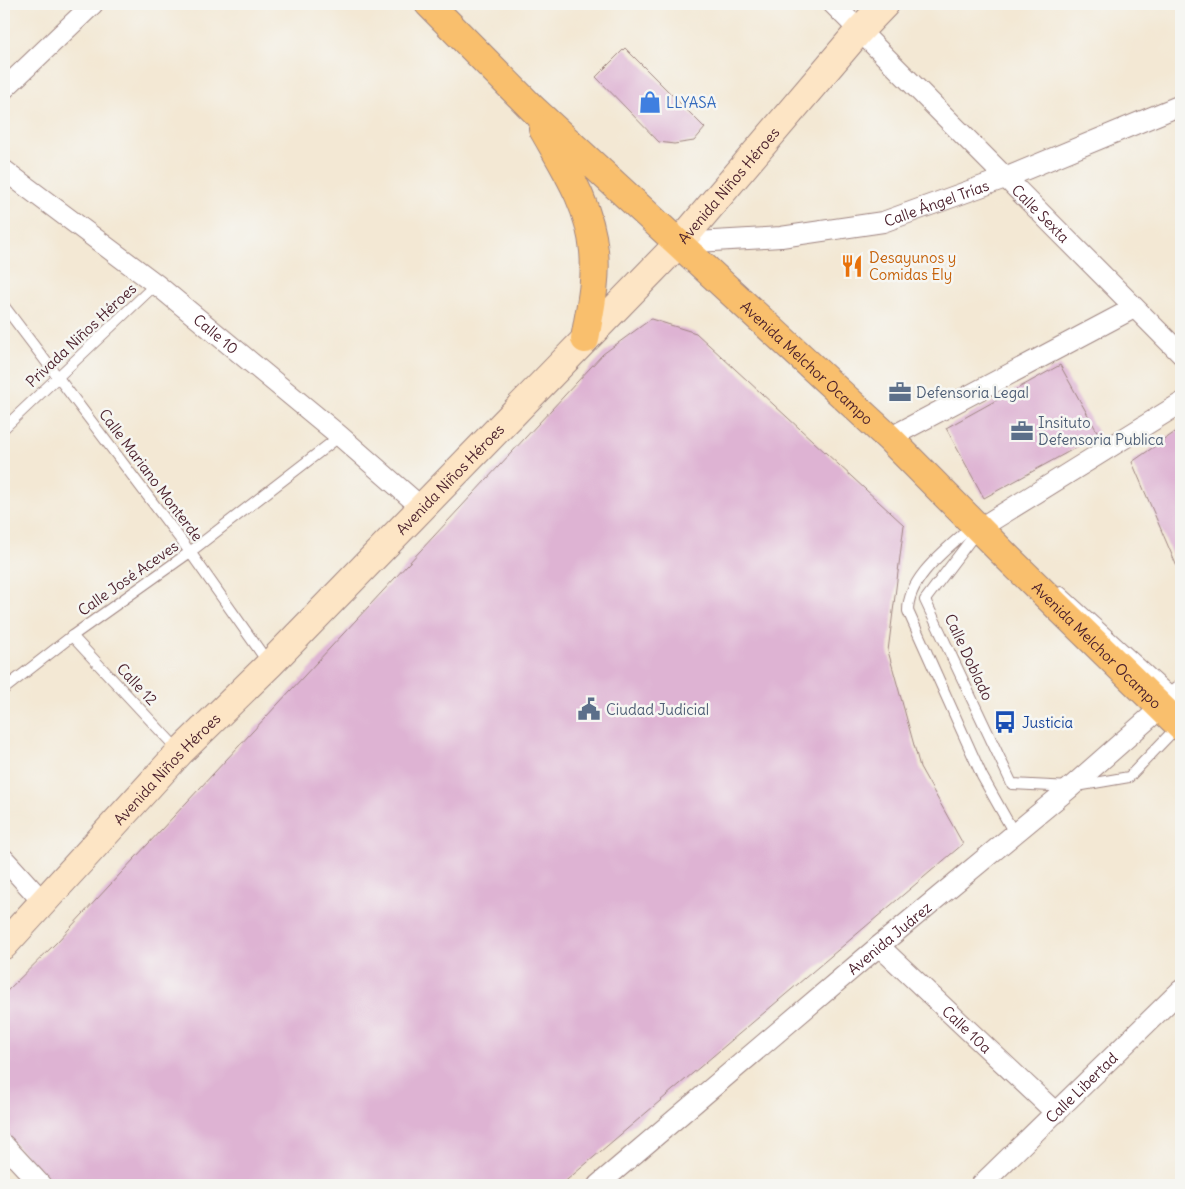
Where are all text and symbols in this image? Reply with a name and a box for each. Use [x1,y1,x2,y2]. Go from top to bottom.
shop icon: LLYASA [637,89,663,115]
place label: LLYASA [666,93,717,112]
street label: Avenida Niños Héroes [673,123,783,247]
street label: Calle Ángel Trías [881,175,992,230]
street label: Calle Sexta [1008,180,1074,247]
place label: Desayunos y Comidas Ely [869,248,956,284]
restaurant icon: Desayunos y Comidas Ely [839,253,865,279]
street label: Privada Niños Héroes [22,279,140,391]
street label: Avenida Melchor Ocampo [737,296,877,428]
street label: Calle 10 [190,310,242,358]
office icon: Defensoria Legal [887,379,913,405]
place label: Defensoria Legal [916,383,1029,402]
street label: Calle Mariano Monterde [95,405,207,545]
place label: Insituto Defensoria Publica [1038,413,1164,449]
office icon: Insituto Defensoria Publica [1009,418,1035,444]
street label: Avenida Niños Héroes [392,419,508,538]
street label: Calle José Aceves [74,536,182,620]
street label: Avenida Melchor Ocampo [1028,577,1166,713]
street label: Calle Doblado [941,611,997,703]
street label: Calle 12 [113,659,161,709]
public building icon: Ciudad Judicial [576,696,602,722]
place label: Ciudad Judicial [606,700,709,719]
street label: Avenida Niños Héroes [109,708,224,828]
bus stop icon: Justicia [992,709,1018,735]
place label: Justicia [1022,713,1074,732]
street label: Avenida Juárez [843,897,935,978]
street label: Calle 10a [938,1001,996,1057]
street label: Calle Libertad [1041,1048,1121,1127]

